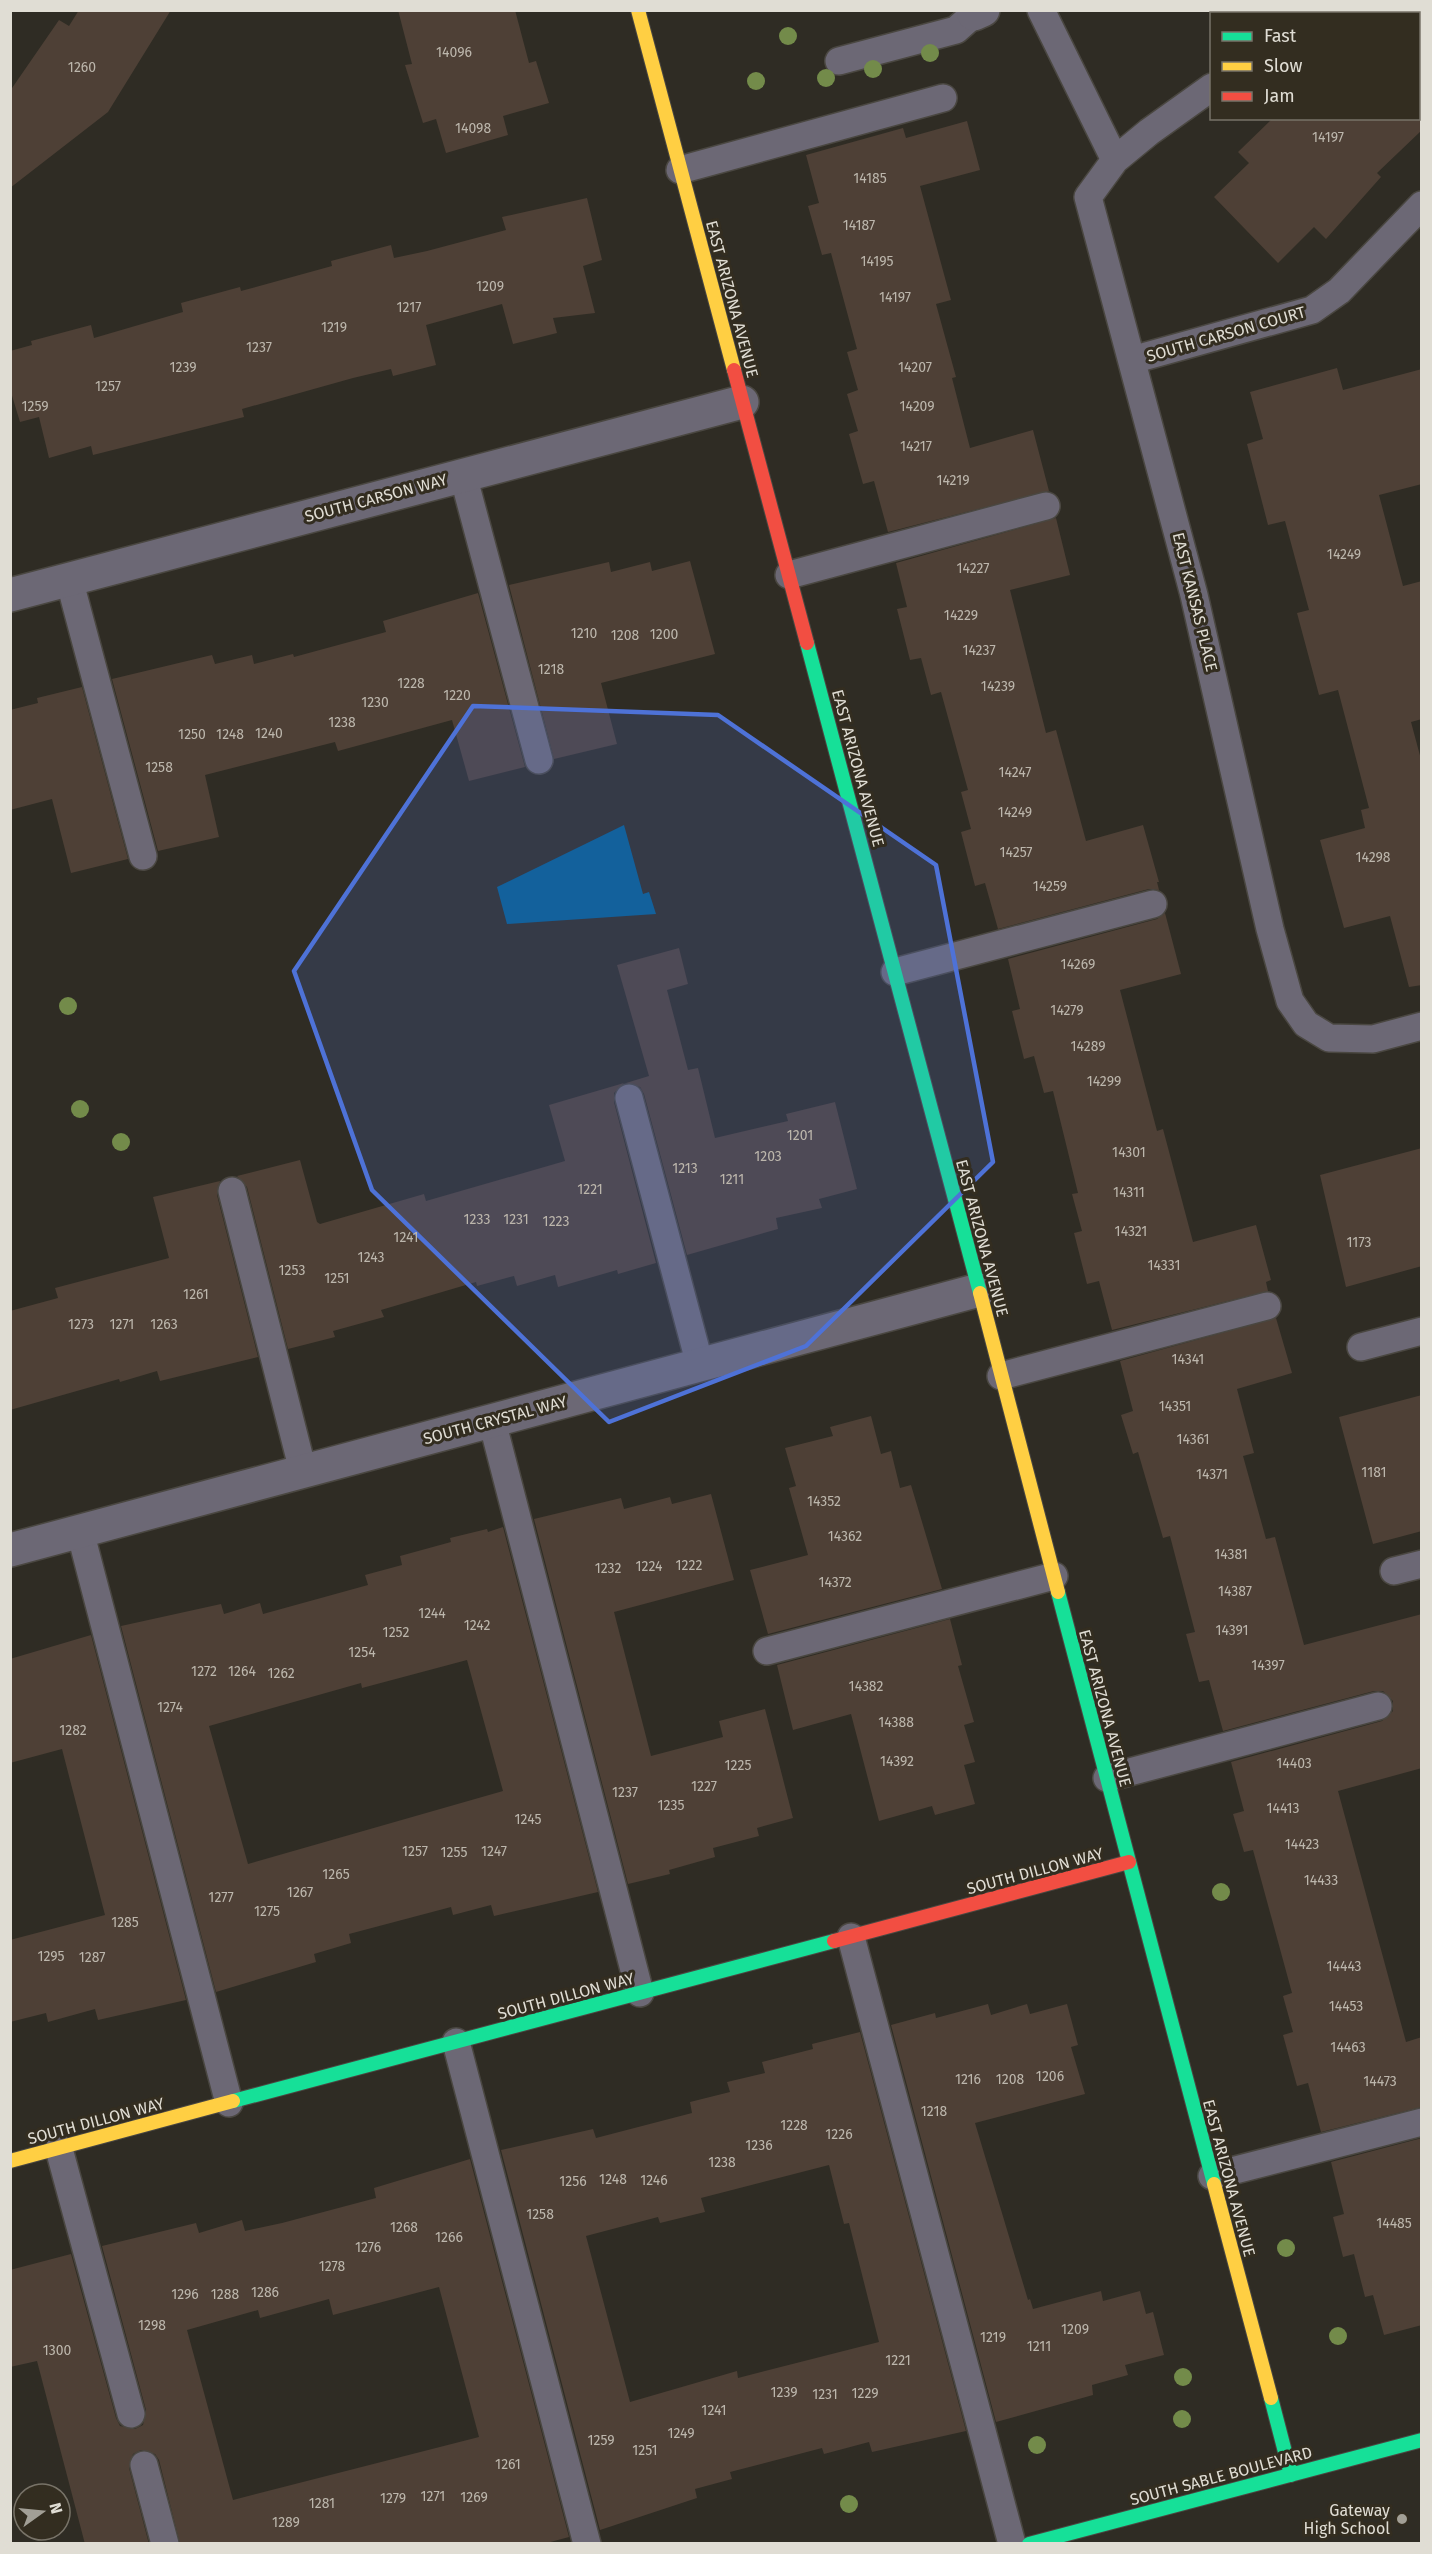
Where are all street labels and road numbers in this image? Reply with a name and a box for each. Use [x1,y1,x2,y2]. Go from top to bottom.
street label: EAST ARIZONA AVENUE [702,218,762,380]
street label: SOUTH CARSON COURT [1144,302,1308,366]
street label: SOUTH CARSON WAY [303,470,450,526]
street label: EAST KANSAS PLACE [1169,530,1221,674]
street label: EAST ARIZONA AVENUE [828,687,888,849]
street label: EAST ARIZONA AVENUE [952,1157,1012,1319]
street label: SOUTH CRYSTAL WAY [421,1392,569,1448]
street label: EAST ARIZONA AVENUE [1075,1627,1135,1789]
street label: SOUTH DILLON WAY [965,1844,1106,1898]
street label: SOUTH DILLON WAY [496,1969,637,2023]
street label: SOUTH DILLON WAY [26,2094,167,2148]
street label: EAST ARIZONA AVENUE [1199,2097,1259,2259]
street label: SOUTH SABLE BOULEVARD [1128,2443,1314,2509]

